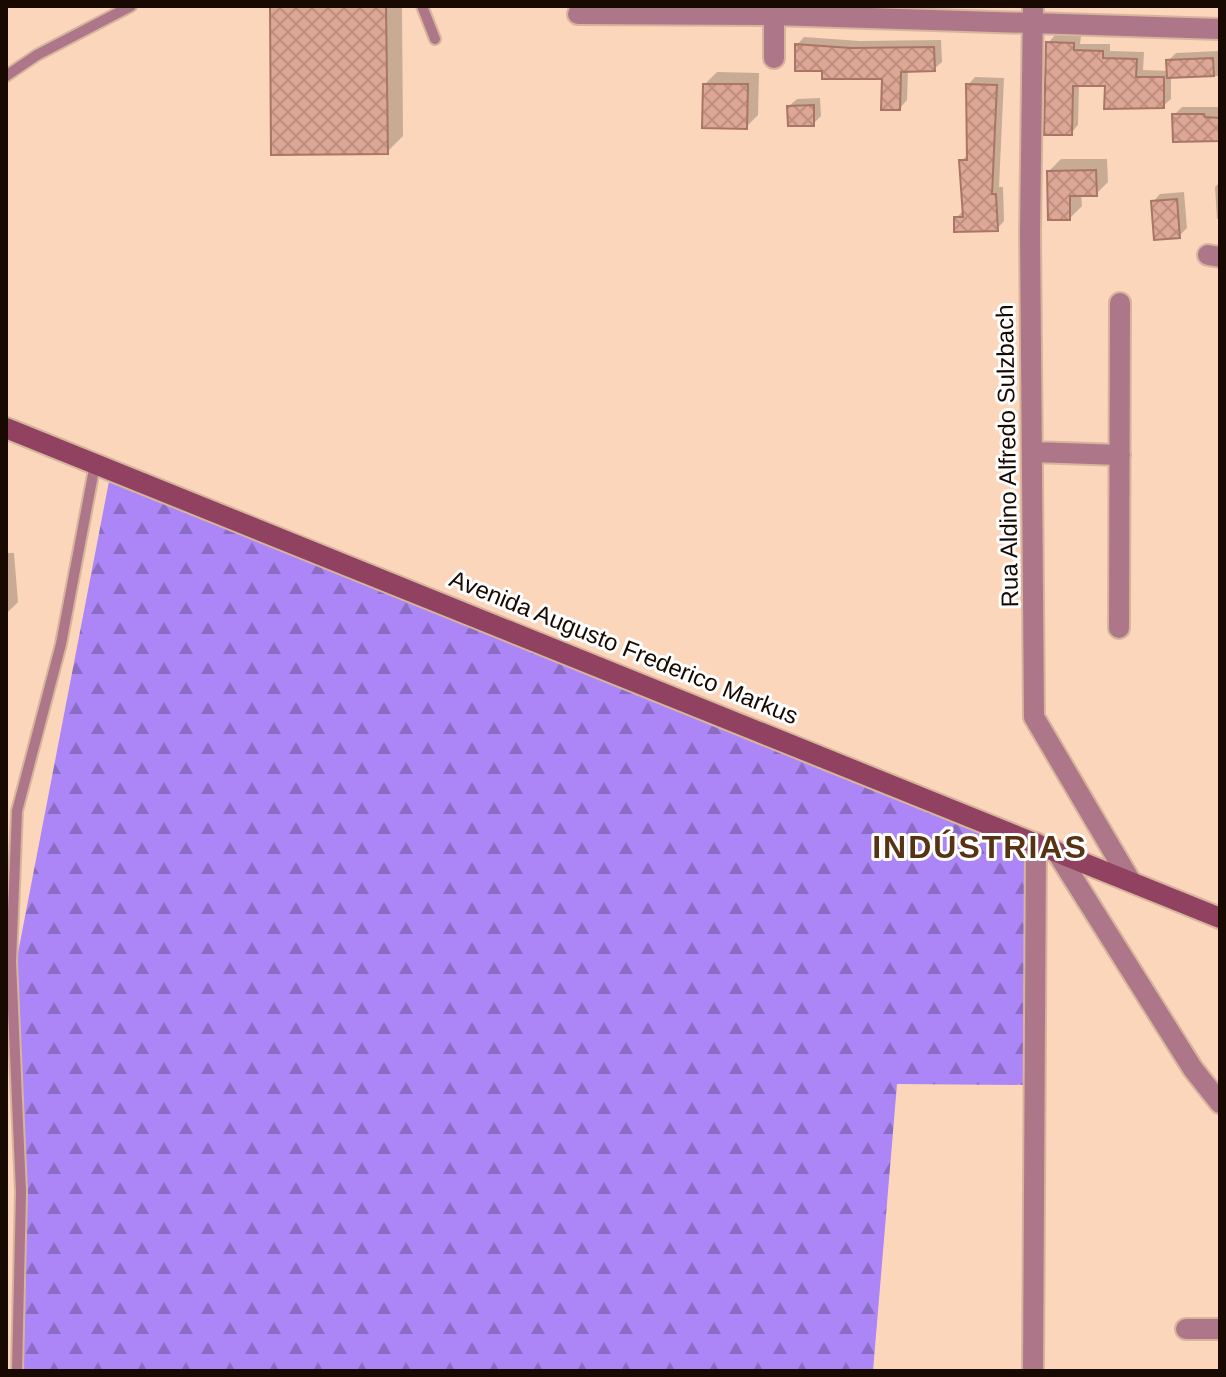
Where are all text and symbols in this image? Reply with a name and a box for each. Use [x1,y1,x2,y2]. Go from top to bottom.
street label: Rua Aldino Alfredo Sulzbach [991,304,1023,608]
street label: Avenida Augusto Frederico Markus [446,565,802,729]
district label: INDÚSTRIAS [872,829,1088,865]

